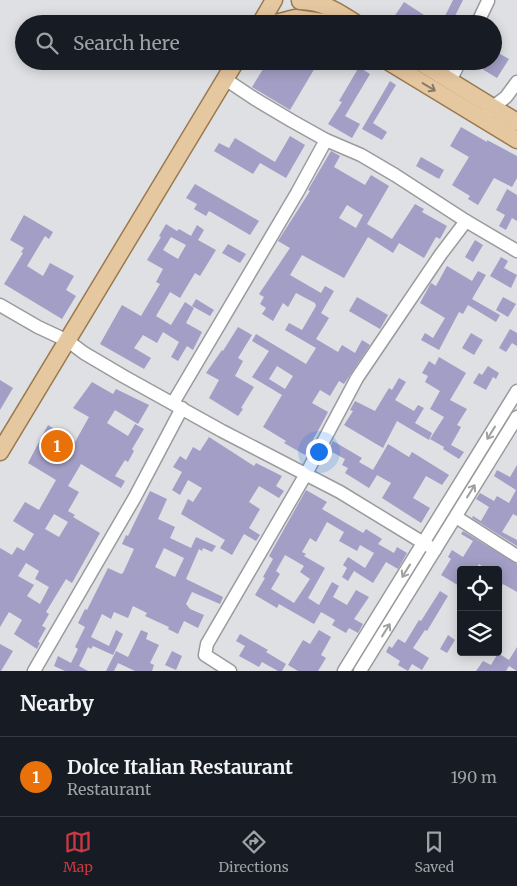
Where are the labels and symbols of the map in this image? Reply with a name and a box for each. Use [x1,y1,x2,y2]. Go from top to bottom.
one-way arrow [422,82,436,92]
one-way arrow [486,426,497,440]
pin: 1 [41,427,73,465]
your location [306,439,332,465]
one-way arrow [467,485,477,499]
one-way arrow [401,564,411,578]
one-way arrow [381,623,391,637]

